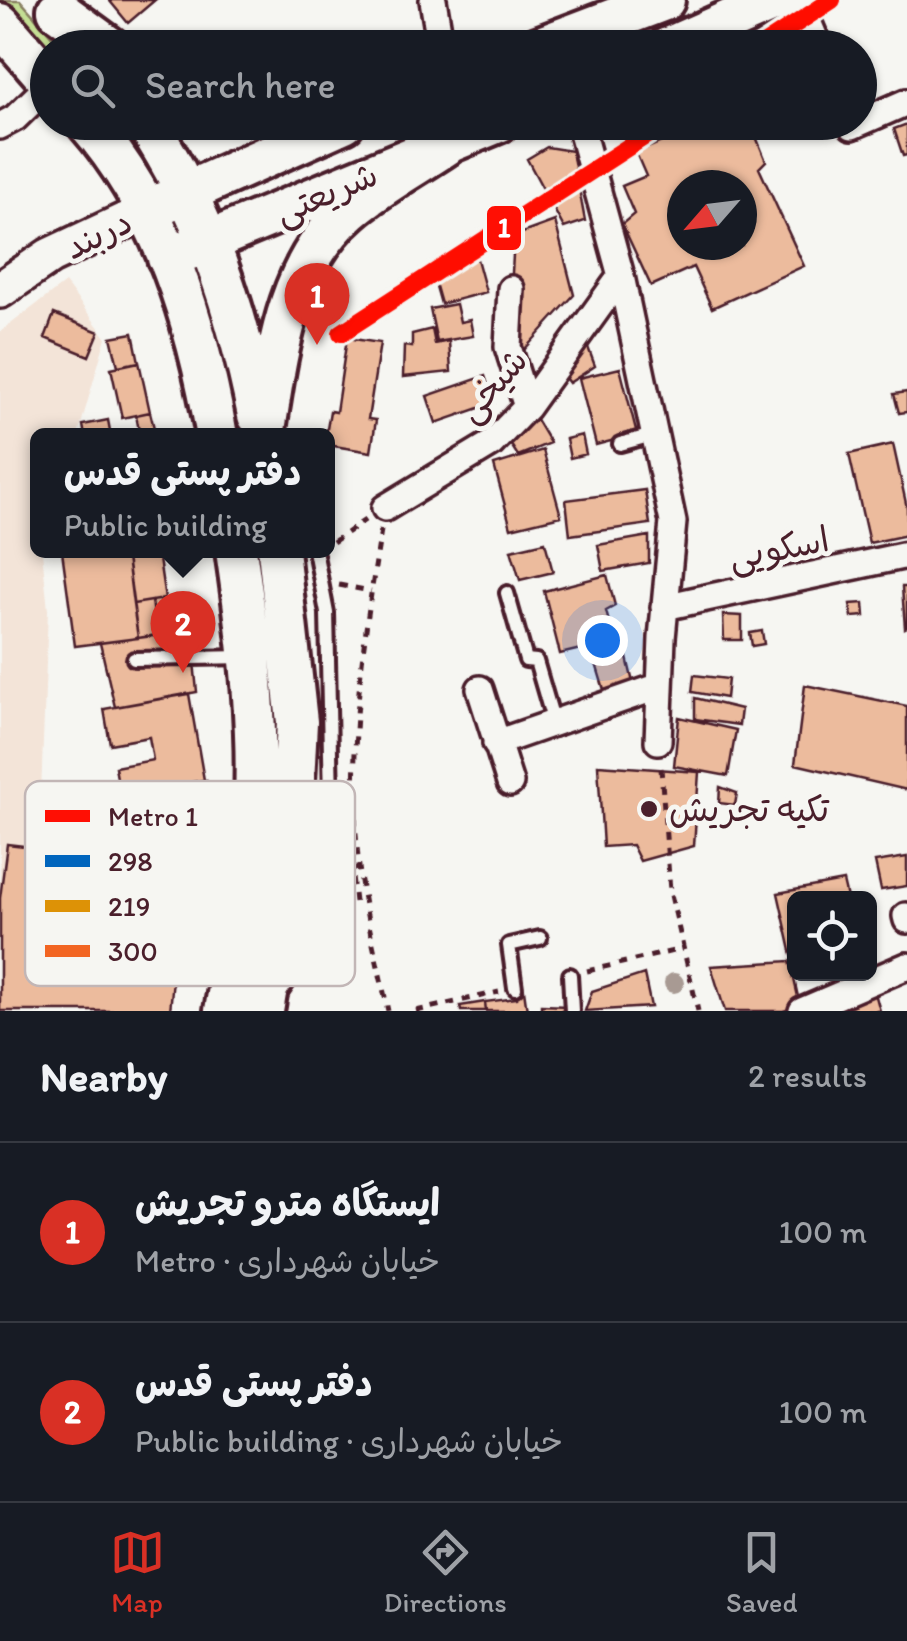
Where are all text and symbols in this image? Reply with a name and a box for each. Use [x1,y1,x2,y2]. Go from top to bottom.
search box [30,30,877,140]
icon: search [65,58,120,113]
text: Search here [145,62,336,108]
street label: شریعتی [268,153,384,235]
north arrow [667,170,757,260]
street label: دربند [58,200,138,268]
line badge: 1 [485,204,523,252]
text: 1 [498,210,511,244]
pin: 1 [284,262,350,345]
street label: شیخی [448,339,538,432]
popup [30,428,335,558]
text: دفتر پستی قدس [64,449,301,495]
text: Public building [64,506,267,544]
street label: اسکویی [725,518,833,580]
pin: 2 [150,590,216,673]
your location [577,615,628,666]
legend [25,781,355,986]
place label: تکیه تجریش [669,788,830,830]
marker: تکیه تجریش [638,798,660,820]
text: Metro 1 [108,799,198,833]
text: 298 [108,844,153,878]
text: 219 [108,889,150,923]
map controls [787,891,877,981]
button: locate [787,891,877,981]
text: 300 [108,934,158,968]
text: Nearby [40,1051,167,1102]
text: 2 results [748,1057,867,1095]
text: ایستگاه مترو تجریش [135,1180,440,1226]
text: 1 [65,1213,80,1251]
text: 100 m [779,1213,867,1251]
text: Metro · خیابان شهرداری [135,1242,440,1280]
text: دفتر پستی قدس [135,1360,373,1406]
text: 2 [64,1393,81,1431]
text: 100 m [779,1393,867,1431]
text: Public building · خیابان شهرداری [135,1422,563,1460]
tab: Map [110,1525,165,1619]
tab: Directions [384,1525,507,1619]
tab: Saved [726,1525,797,1619]

